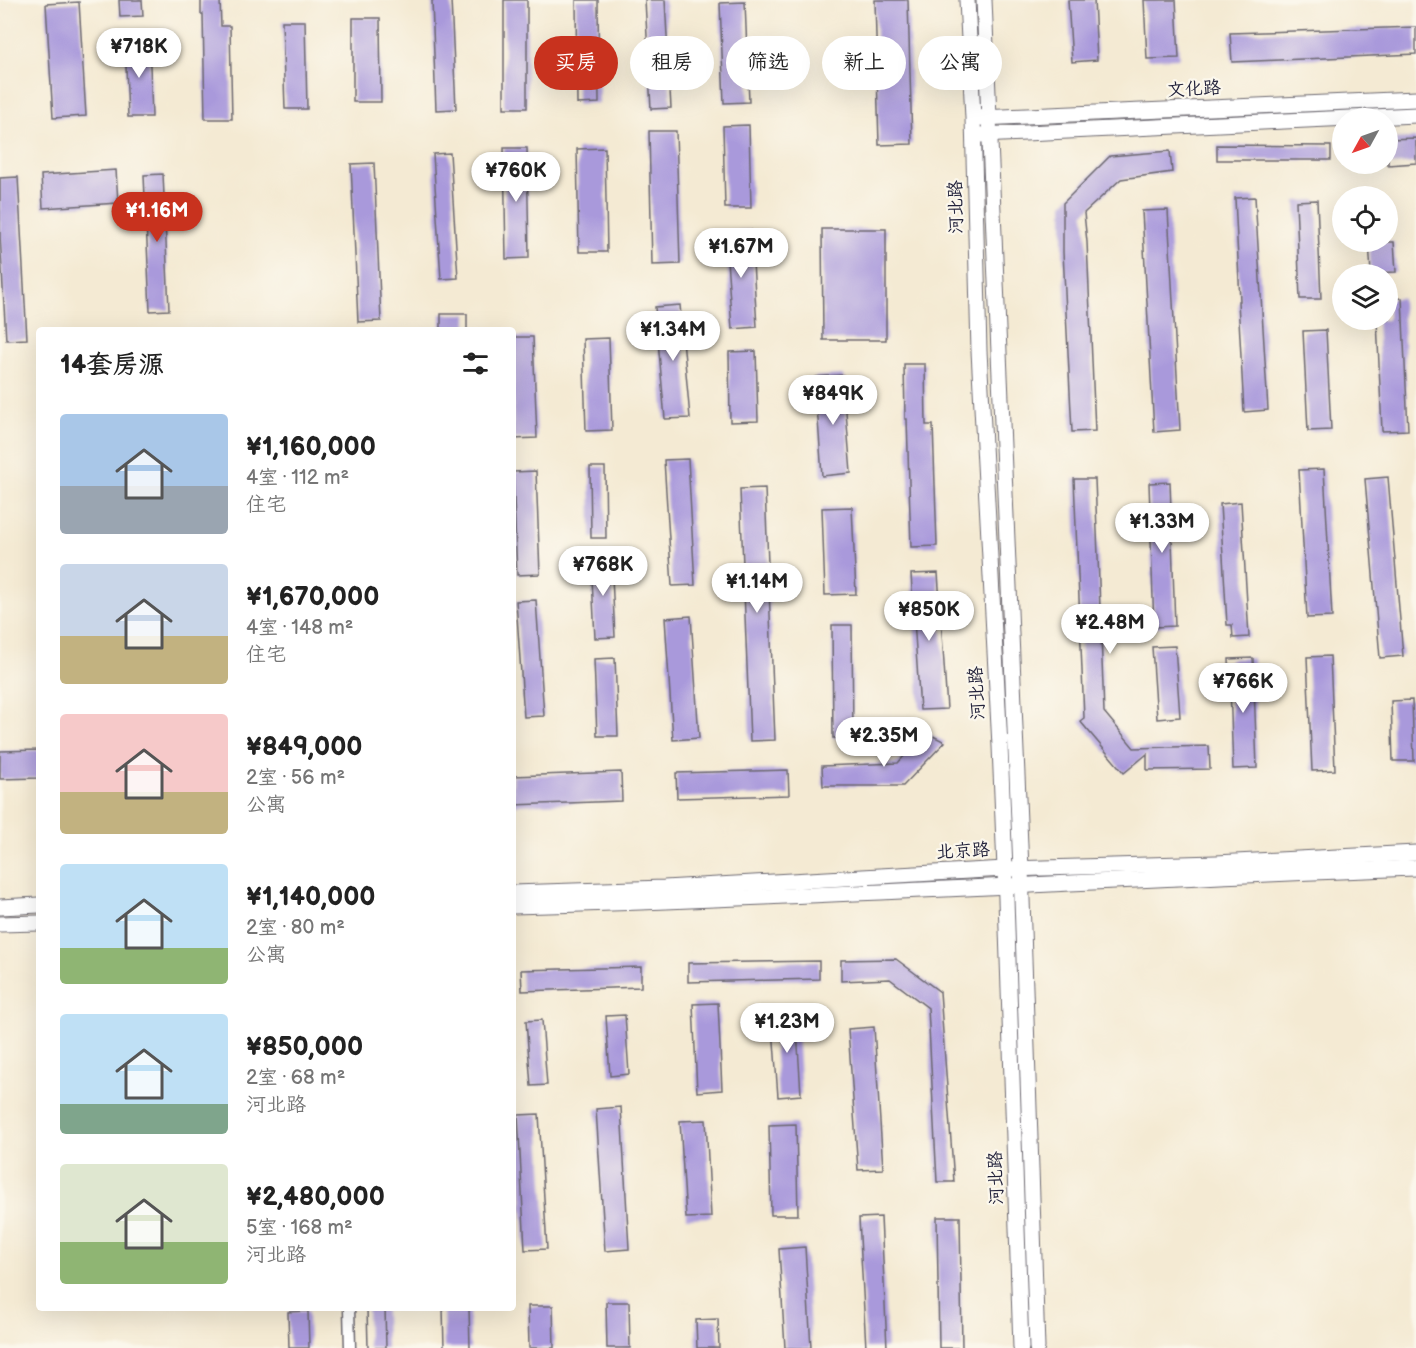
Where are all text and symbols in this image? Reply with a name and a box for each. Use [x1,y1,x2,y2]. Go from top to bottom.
pin: ¥718K [97,28,181,79]
text: ¥718K [110,35,168,59]
chip: 买房 [534,36,618,90]
chip: 租房 [630,36,714,90]
chip: 筛选 [726,36,810,90]
chip: 新上 [822,36,906,90]
chip: 公寓 [918,36,1002,90]
street label: 文化路 [1166,77,1222,101]
north arrow [1332,108,1398,174]
map controls [1332,108,1398,330]
pin: ¥760K [474,152,558,203]
text: ¥760K [485,159,547,183]
street label: 河北路 [945,180,967,234]
button: locate [1332,186,1398,252]
pin: ¥1.16M [108,192,206,243]
text: ¥1.16M [126,199,188,223]
pin: ¥1.67M [692,228,790,279]
text: ¥1.67M [708,235,774,259]
button: layers [1332,264,1398,330]
pin: ¥1.34M [624,311,722,362]
text: ¥1.34M [640,318,706,342]
icon: filters [459,347,492,380]
text: 14套房源 [60,350,164,381]
pin: ¥849K [791,375,875,426]
text: ¥849K [802,382,864,406]
text: ¥1,160,000 [246,432,376,463]
icon: home [108,438,180,510]
text: 4室 · 112 m² [246,466,349,490]
text: 住宅 [246,493,286,517]
pin: ¥1.33M [1113,503,1211,554]
text: ¥1.33M [1129,510,1195,534]
pin: ¥768K [561,546,645,597]
text: ¥768K [573,553,633,577]
pin: ¥1.14M [708,563,806,614]
text: ¥1.14M [726,570,788,594]
text: ¥1,670,000 [246,582,379,613]
icon: home [108,588,180,660]
pin: ¥850K [887,591,971,642]
text: ¥850K [898,598,960,622]
pin: ¥2.48M [1061,604,1159,655]
text: ¥2.48M [1075,611,1145,635]
text: 4室 · 148 m² [246,616,353,640]
text: 住宅 [246,643,286,667]
pin: ¥766K [1201,663,1285,714]
street label: 河北路 [965,665,989,721]
text: ¥766K [1212,670,1274,694]
pin: ¥2.35M [835,717,933,768]
text: ¥2.35M [849,724,919,748]
text: ¥849,000 [246,732,363,763]
icon: home [108,738,180,810]
text: 2室 · 56 m² [246,766,345,790]
text: 公寓 [246,793,286,817]
street label: 北京路 [935,839,991,863]
text: ¥1,140,000 [246,882,376,913]
icon: home [108,888,180,960]
text: 2室 · 80 m² [246,916,345,940]
text: 公寓 [246,943,286,967]
pin: ¥1.23M [738,1003,836,1054]
text: ¥1.23M [754,1010,820,1034]
text: ¥850,000 [246,1032,363,1063]
icon: home [108,1038,180,1110]
text: 2室 · 68 m² [246,1066,345,1090]
text: 河北路 [246,1093,306,1117]
street label: 河北路 [985,1151,1007,1205]
text: ¥2,480,000 [246,1182,385,1213]
icon: home [108,1188,180,1260]
text: 5室 · 168 m² [246,1216,353,1240]
text: 河北路 [246,1243,306,1267]

